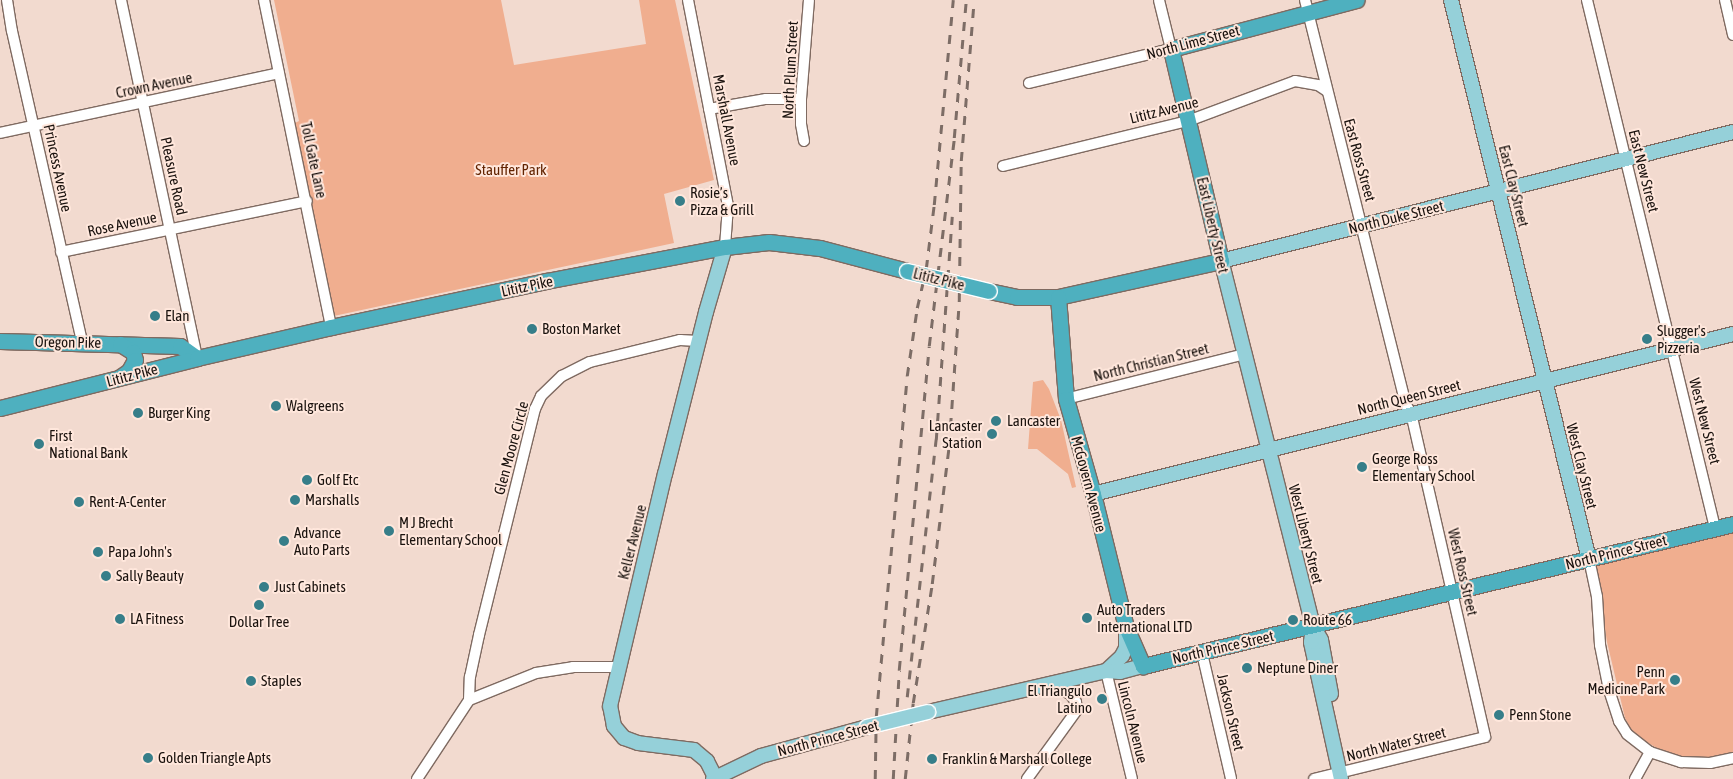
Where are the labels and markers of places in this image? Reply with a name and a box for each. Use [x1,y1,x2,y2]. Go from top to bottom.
place label: Rosie’s Pizza & Grill [690,183,754,218]
marker: Rosie’s Pizza & Grill [674,195,686,207]
place label: Elan [165,307,190,325]
marker: Elan [149,310,161,322]
place label: Boston Market [542,320,621,338]
place label: Slugger's Pizzeria [1657,321,1706,356]
marker: Boston Market [526,323,538,335]
marker: Slugger's Pizzeria [1641,333,1653,345]
place label: Walgreens [286,397,344,415]
marker: Walgreens [270,400,282,412]
place label: Burger King [148,404,210,422]
marker: Burger King [132,407,144,419]
place label: Lancaster [1007,412,1060,430]
marker: Lancaster [989,414,1003,428]
place label: Lancaster Station [929,416,982,451]
place label: First National Bank [49,426,128,461]
marker: Lancaster Station [986,428,998,440]
marker: First National Bank [33,438,45,450]
place label: George Ross Elementary School [1372,449,1475,484]
marker: George Ross Elementary School [1356,461,1368,473]
place label: Golf Etc [317,471,358,489]
marker: Golf Etc [301,474,313,486]
place label: Marshalls [305,491,359,509]
place label: Rent-A-Center [89,493,166,511]
marker: Marshalls [289,494,301,506]
marker: Rent-A-Center [73,496,85,508]
place label: M J Brecht Elementary School [399,513,502,548]
place label: Advance Auto Parts [294,523,350,558]
marker: M J Brecht Elementary School [383,525,395,537]
marker: Advance Auto Parts [278,535,290,547]
place label: Papa John's [108,543,172,561]
marker: Papa John's [92,546,104,558]
place label: Sally Beauty [116,567,184,585]
marker: Sally Beauty [100,570,112,582]
place label: Just Cabinets [274,578,346,596]
marker: Just Cabinets [258,581,270,593]
marker: Dollar Tree [253,599,265,611]
place label: Auto Traders International LTD [1097,600,1192,635]
place label: LA Fitness [130,610,184,628]
place label: Route 66 [1303,611,1352,629]
marker: Auto Traders International LTD [1081,612,1093,624]
marker: LA Fitness [114,613,126,625]
place label: Dollar Tree [229,613,289,631]
marker: Route 66 [1287,614,1299,626]
place label: Neptune Diner [1257,659,1338,677]
marker: Neptune Diner [1241,662,1253,674]
place label: Penn Medicine Park [1587,662,1665,697]
place label: Staples [261,672,302,690]
marker: Penn Medicine Park [1669,674,1681,686]
marker: Staples [245,675,257,687]
place label: El Triangulo Latino [1027,681,1092,716]
marker: El Triangulo Latino [1096,693,1108,705]
place label: Penn Stone [1509,706,1571,724]
marker: Penn Stone [1493,709,1505,721]
place label: Golden Triangle Apts [158,749,271,767]
place label: Franklin & Marshall College [942,750,1092,768]
marker: Golden Triangle Apts [142,752,154,764]
marker: Franklin & Marshall College [926,753,938,765]

